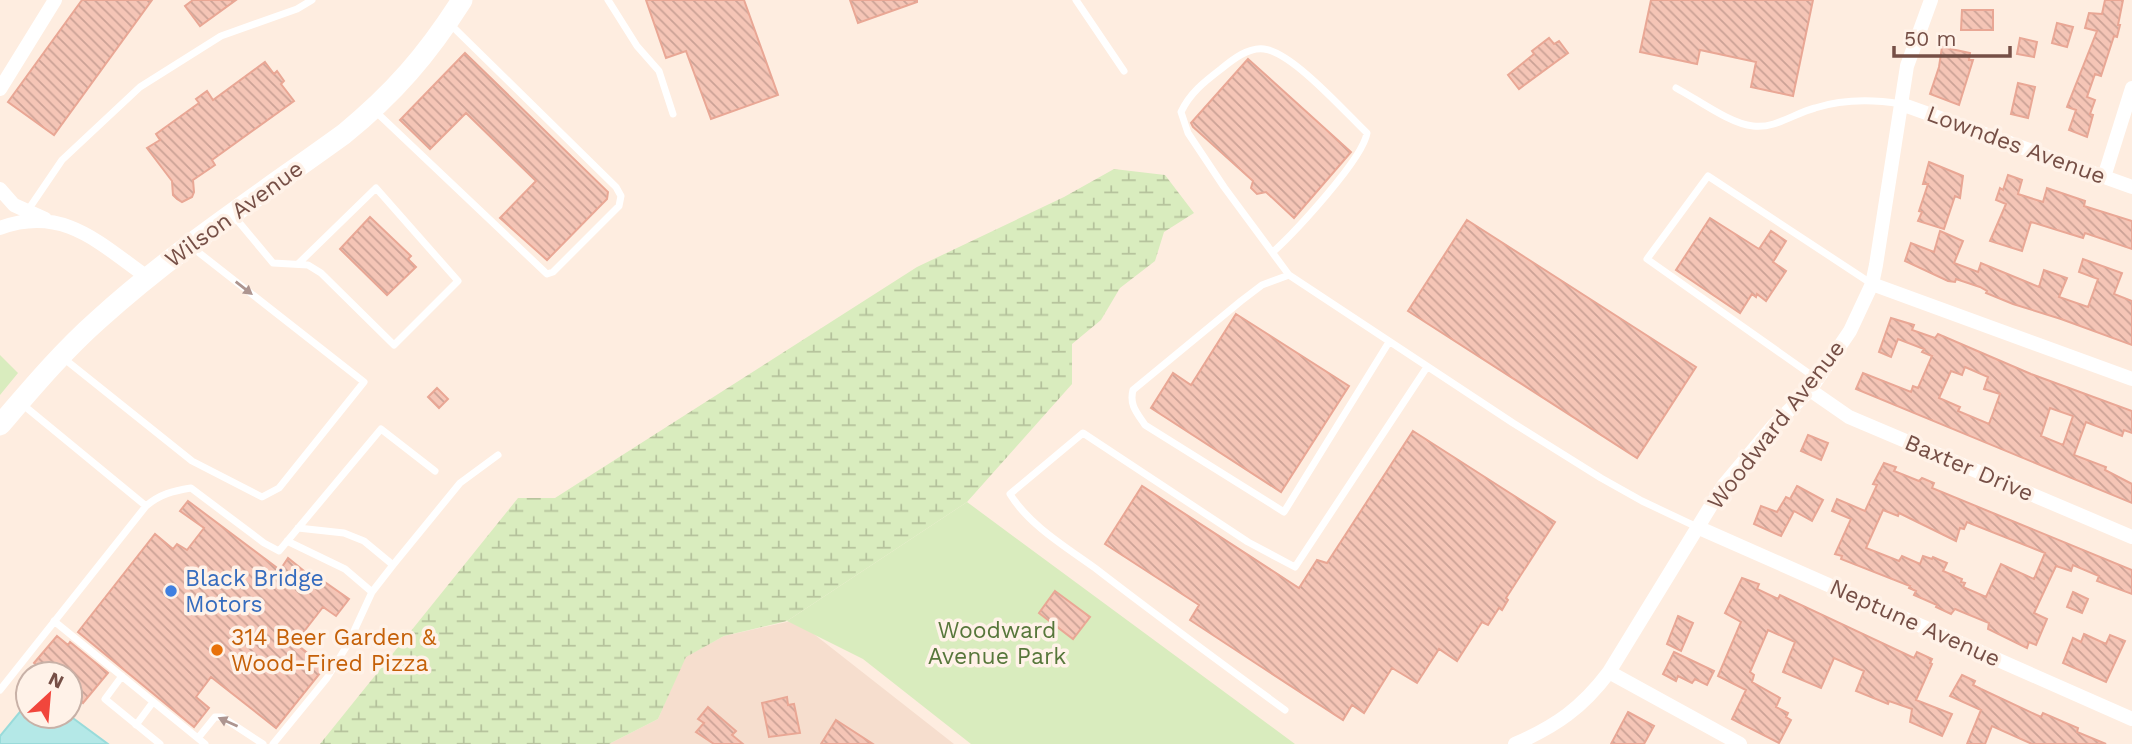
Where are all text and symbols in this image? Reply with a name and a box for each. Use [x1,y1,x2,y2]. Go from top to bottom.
scale bar [1894,14,2010,58]
text: 50 m [1904,26,1956,51]
street label: Lowndes Avenue [1923,100,2109,190]
street label: Wilson Avenue [160,155,308,273]
one-way arrow [234,280,252,295]
street label: Woodward Avenue [1702,335,1850,515]
street label: Baxter Drive [1901,429,2037,507]
place label: Black Bridge Motors [185,565,324,618]
street label: Neptune Avenue [1826,573,2004,673]
marker: Black Bridge Motors [163,583,179,599]
park label: Woodward Avenue Park [928,617,1066,670]
place label: 314 Beer Garden & Wood-Fired Pizza [231,624,437,677]
marker: 314 Beer Garden & Wood-Fired Pizza [209,642,225,658]
north arrow [14,660,84,730]
text: N [45,667,68,694]
one-way arrow [218,716,239,728]

